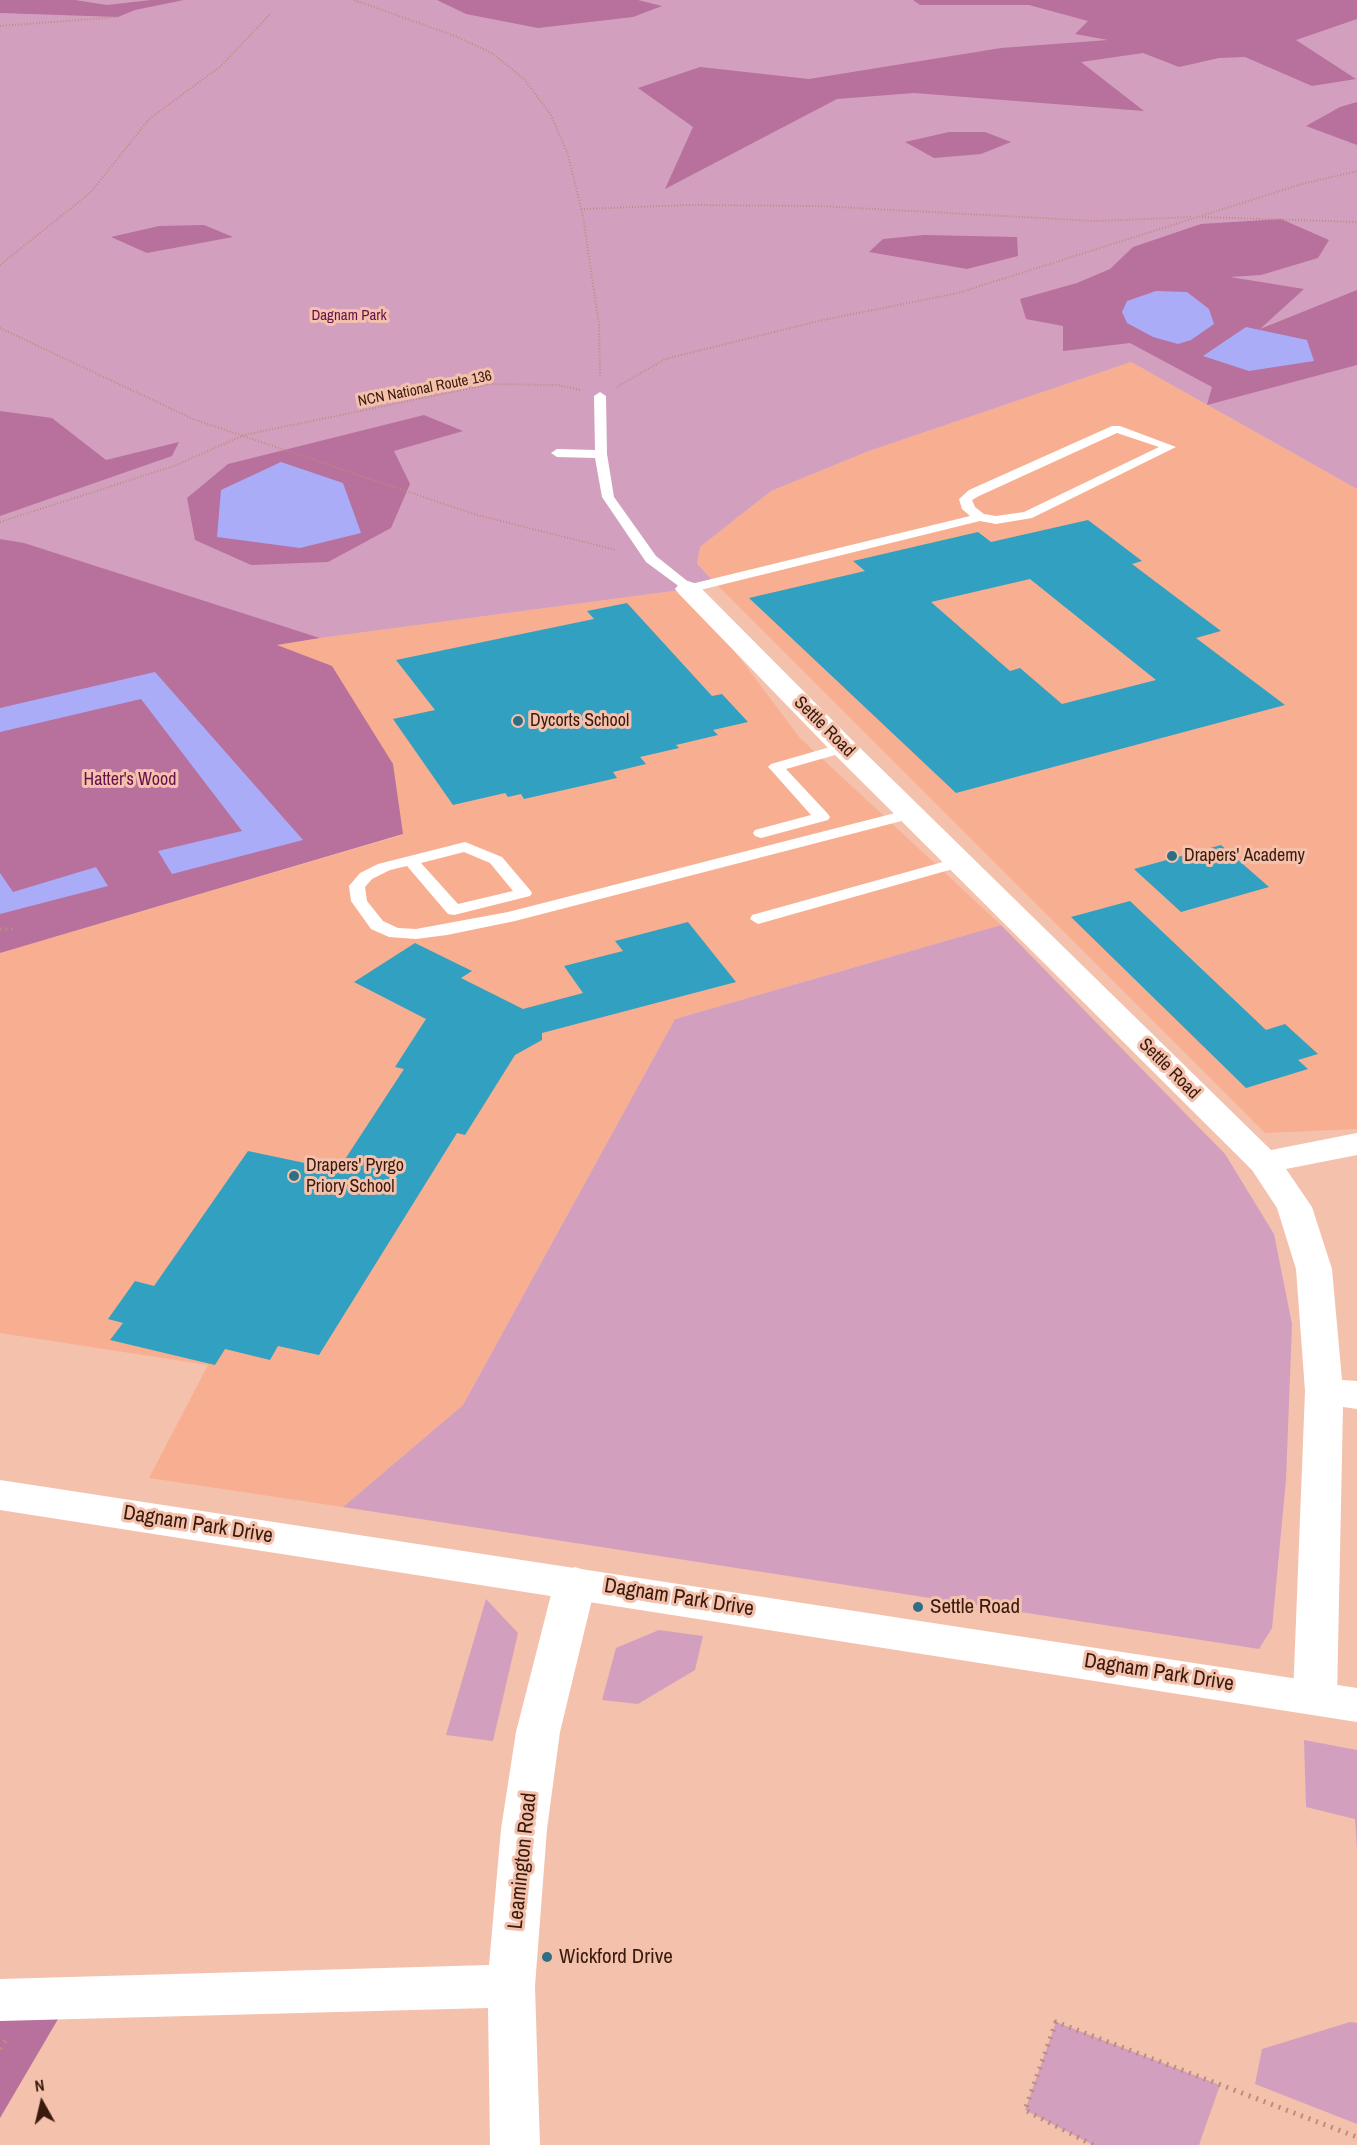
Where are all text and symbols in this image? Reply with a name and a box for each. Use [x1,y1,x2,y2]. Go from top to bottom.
park label: Dagnam Park [311,307,387,325]
street label: NCN National Route 136 [357,367,493,411]
street label: Settle Road [789,692,859,762]
place label: Dycorts School [530,710,629,732]
marker: Dycorts School [511,714,525,728]
park label: Hatter's Wood [84,769,176,791]
place label: Drapers' Academy [1184,845,1305,867]
marker: Drapers' Academy [1165,849,1179,863]
street label: Settle Road [1134,1034,1204,1104]
place label: Drapers' Pyrgo Priory School [306,1155,404,1198]
marker: Drapers' Pyrgo Priory School [287,1169,301,1183]
street label: Dagnam Park Drive [121,1501,275,1549]
street label: Dagnam Park Drive [602,1574,756,1622]
place label: Settle Road [930,1594,1020,1620]
marker: Settle Road [911,1600,925,1614]
street label: Dagnam Park Drive [1082,1649,1236,1697]
street label: Leamington Road [503,1792,543,1930]
place label: Wickford Drive [559,1944,673,1970]
marker: Wickford Drive [540,1950,554,1964]
north arrow [12,2073,72,2133]
text: N [33,2074,46,2097]

